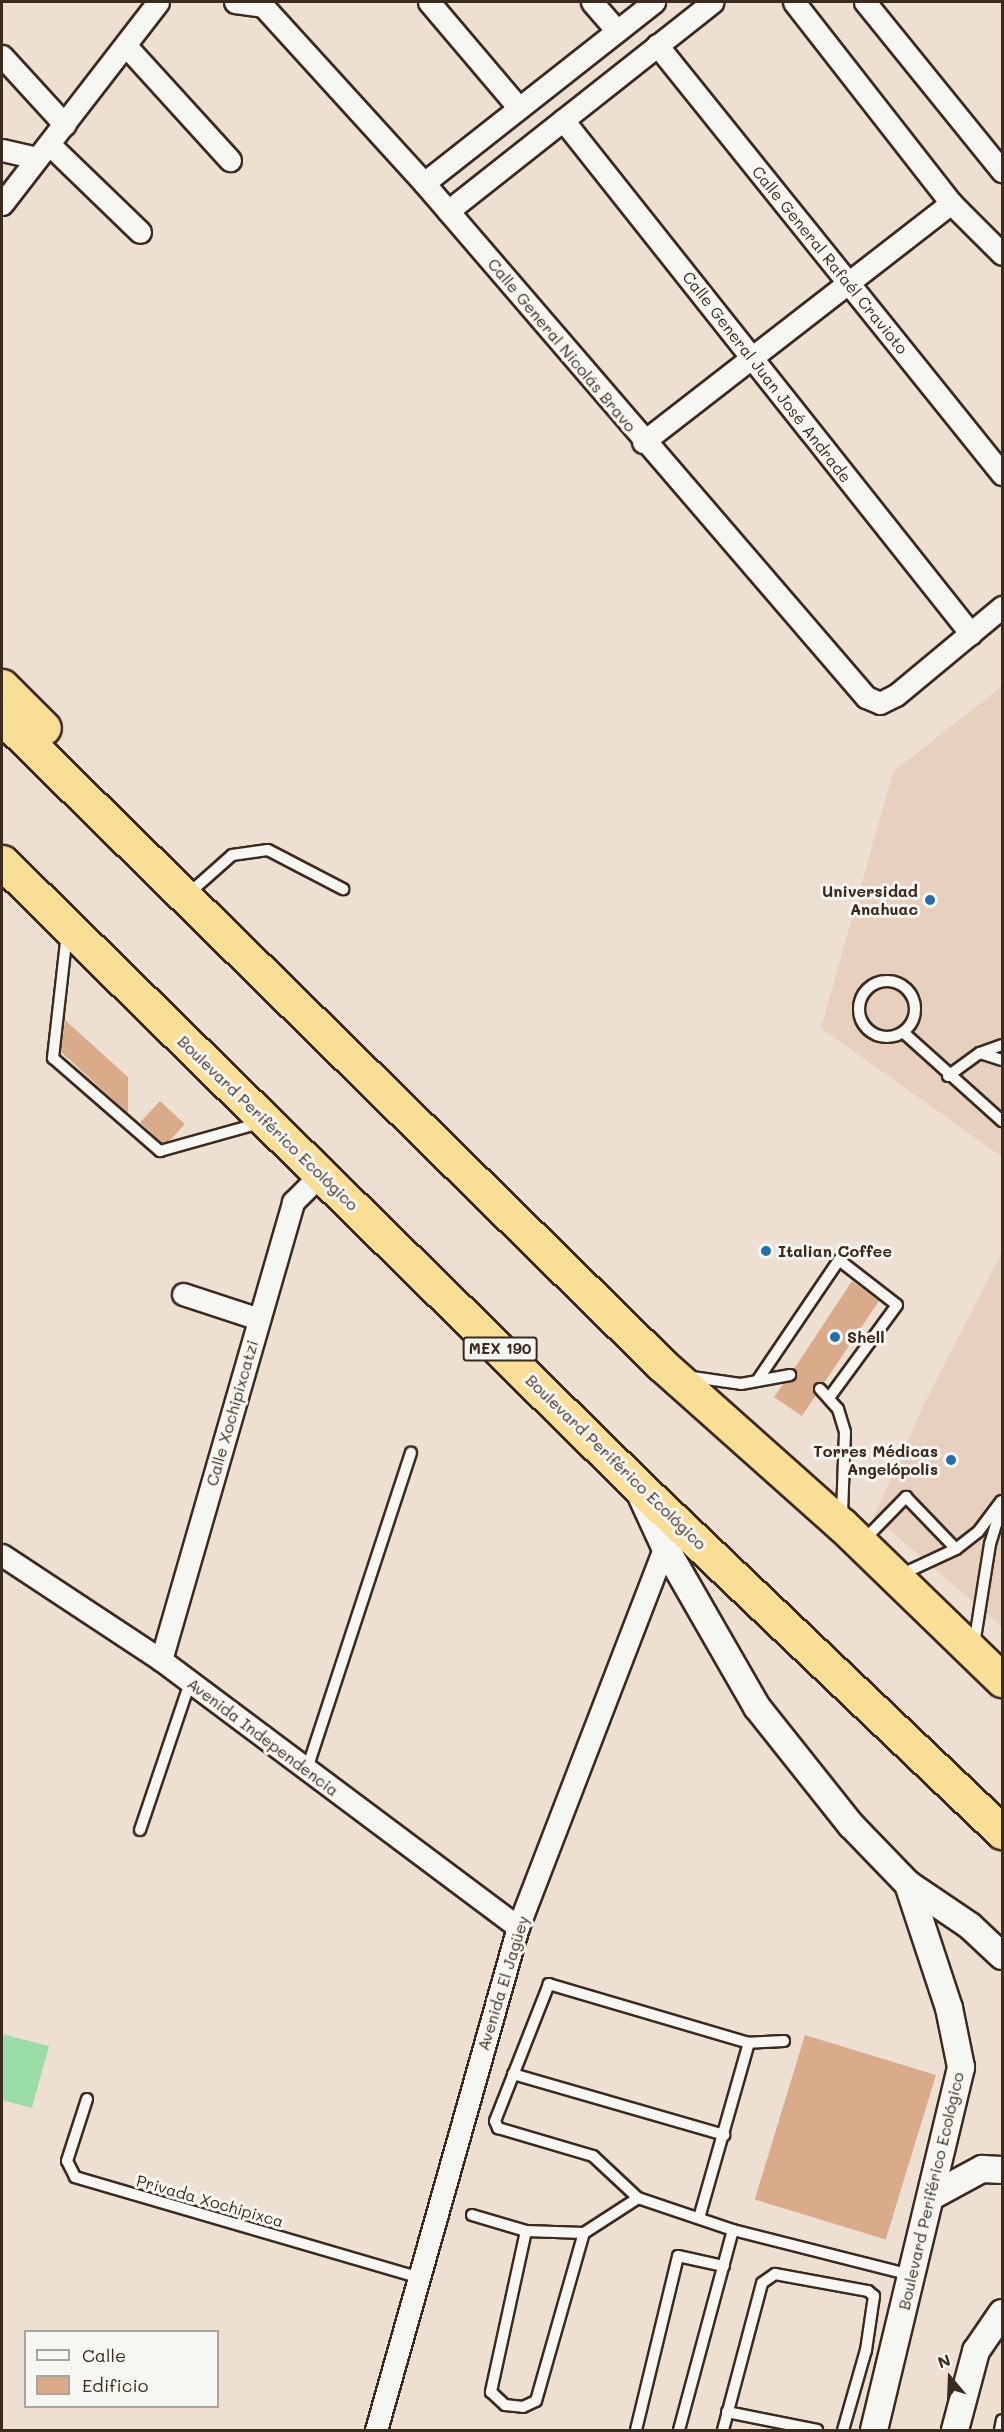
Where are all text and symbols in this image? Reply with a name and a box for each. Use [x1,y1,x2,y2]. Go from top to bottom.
street label: Calle General Rafaél Cravioto [748,162,912,358]
street label: Calle General Nicolás Bravo [484,254,640,436]
street label: Calle General Juan José Andrade [679,268,855,486]
place label: Universidad Anahuac [822,881,918,919]
marker: Universidad Anahuac [923,893,937,907]
street label: Boulevard Periférico Ecológico [174,1032,362,1214]
place label: Italian Coffee [778,1241,892,1261]
marker: Italian Coffee [759,1244,773,1258]
place label: Shell [847,1327,884,1347]
marker: Shell [828,1330,842,1344]
road number: MEX 190 [462,1337,538,1361]
street label: Calle Xochipixcatzi [202,1338,262,1488]
street label: Boulevard Periférico Ecológico [522,1371,710,1553]
place label: Torres Médicas Angelópolis [813,1441,938,1479]
marker: Torres Médicas Angelópolis [942,1451,960,1469]
street label: Avenida Independencia [184,1674,342,1800]
street label: Avenida El Jagüey [473,1913,533,2053]
street label: Boulevard Periférico Ecológico [894,2070,968,2312]
street label: Privada Xochipixca [134,2171,286,2231]
legend [24,2330,219,2408]
text: Calle [82,2343,126,2367]
north arrow [920,2348,980,2408]
text: N [935,2349,953,2372]
text: Edificio [82,2373,149,2397]

